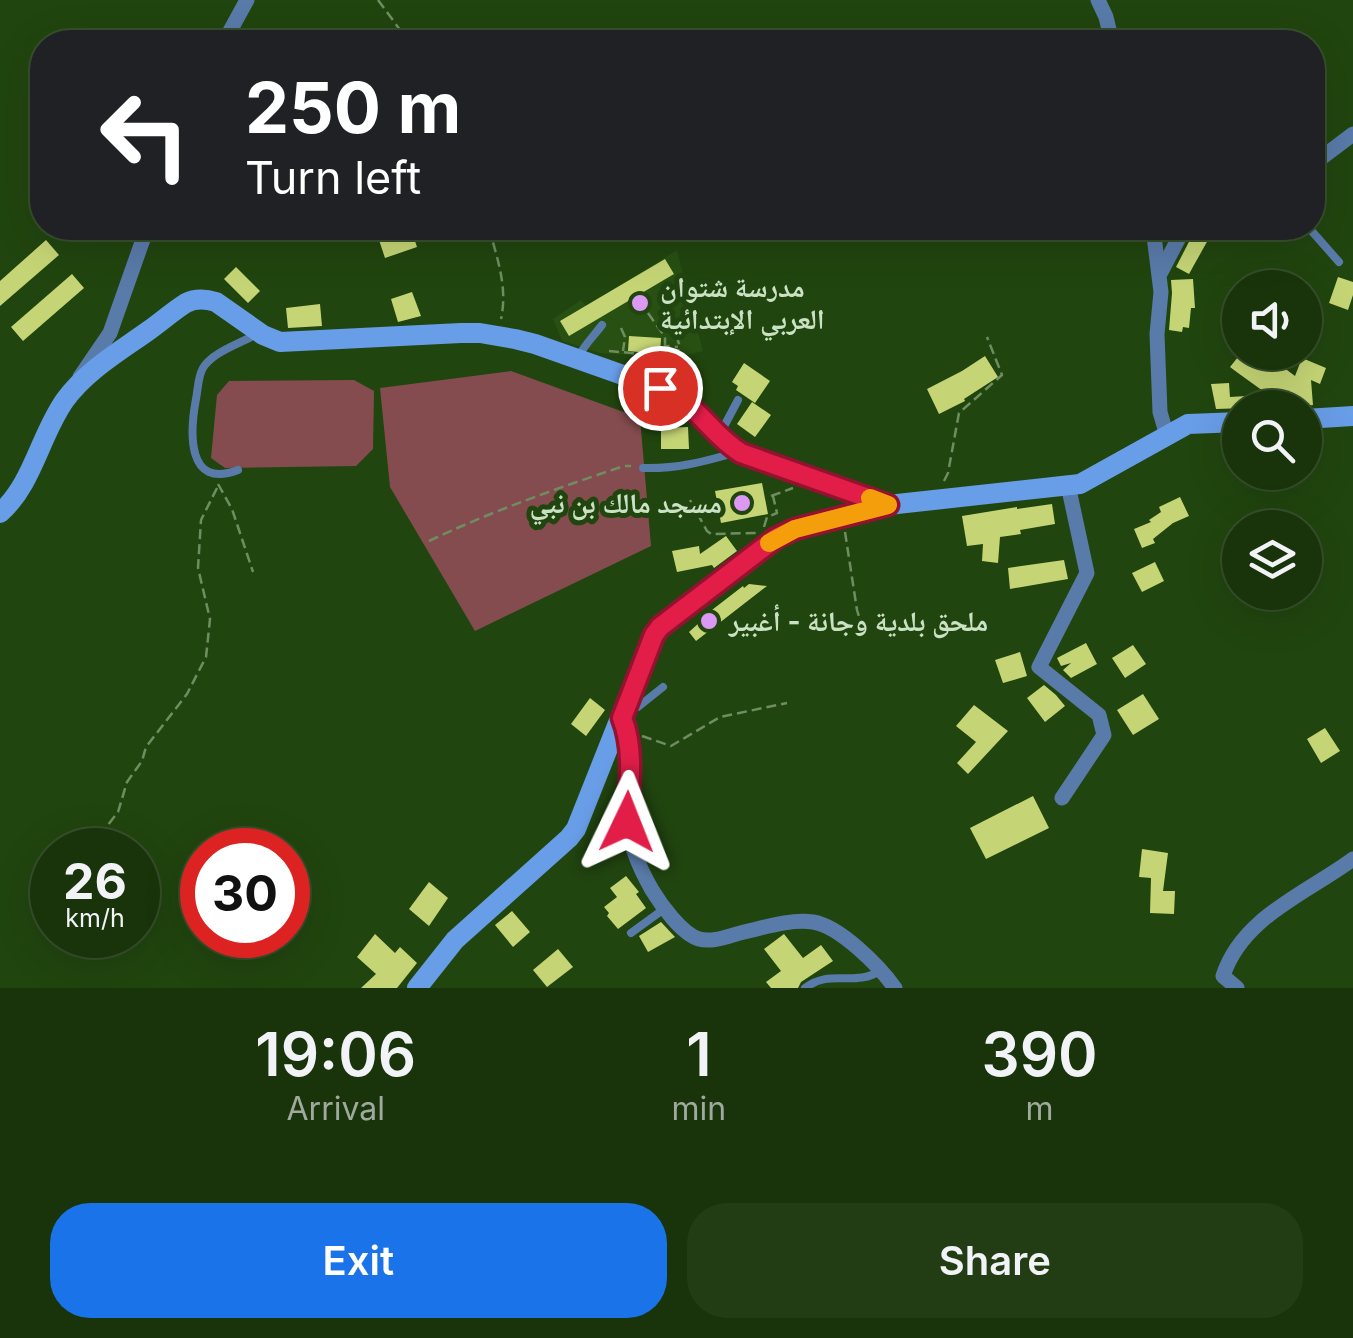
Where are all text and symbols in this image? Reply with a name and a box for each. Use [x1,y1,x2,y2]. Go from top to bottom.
text: 250 m [245,65,462,150]
icon: left [80,70,210,200]
text: Turn left [245,150,421,205]
place label: مدرسة شتوان العربي الإبتدائية [660,270,825,342]
map controls [1222,270,1322,610]
button: sound [1222,270,1322,370]
marker: مدرسة شتوان العربي الإبتدائية [629,292,651,314]
pin [618,346,703,431]
icon: arrive [633,361,688,416]
button: search [1222,390,1322,490]
place label: مسجد مالك بن نبي [529,486,722,526]
marker: مسجد مالك بن نبي [731,492,753,514]
button: layers [1222,510,1322,610]
place label: ملحق بلدية وجانة - أغبير [728,604,988,639]
marker: ملحق بلدية وجانة - أغبير [698,610,720,632]
position arrow [575,770,679,874]
speed limit sign: 30 [180,828,310,958]
text: 26 [63,851,127,911]
text: km/h [65,903,125,933]
text: 19:06 [255,1018,416,1090]
text: 1 [686,1018,712,1090]
text: 390 [982,1018,1098,1090]
text: Arrival [287,1089,385,1128]
text: min [672,1089,726,1128]
text: m [1026,1089,1054,1128]
button: Exit [50,1203,667,1318]
button: Share [687,1203,1303,1318]

